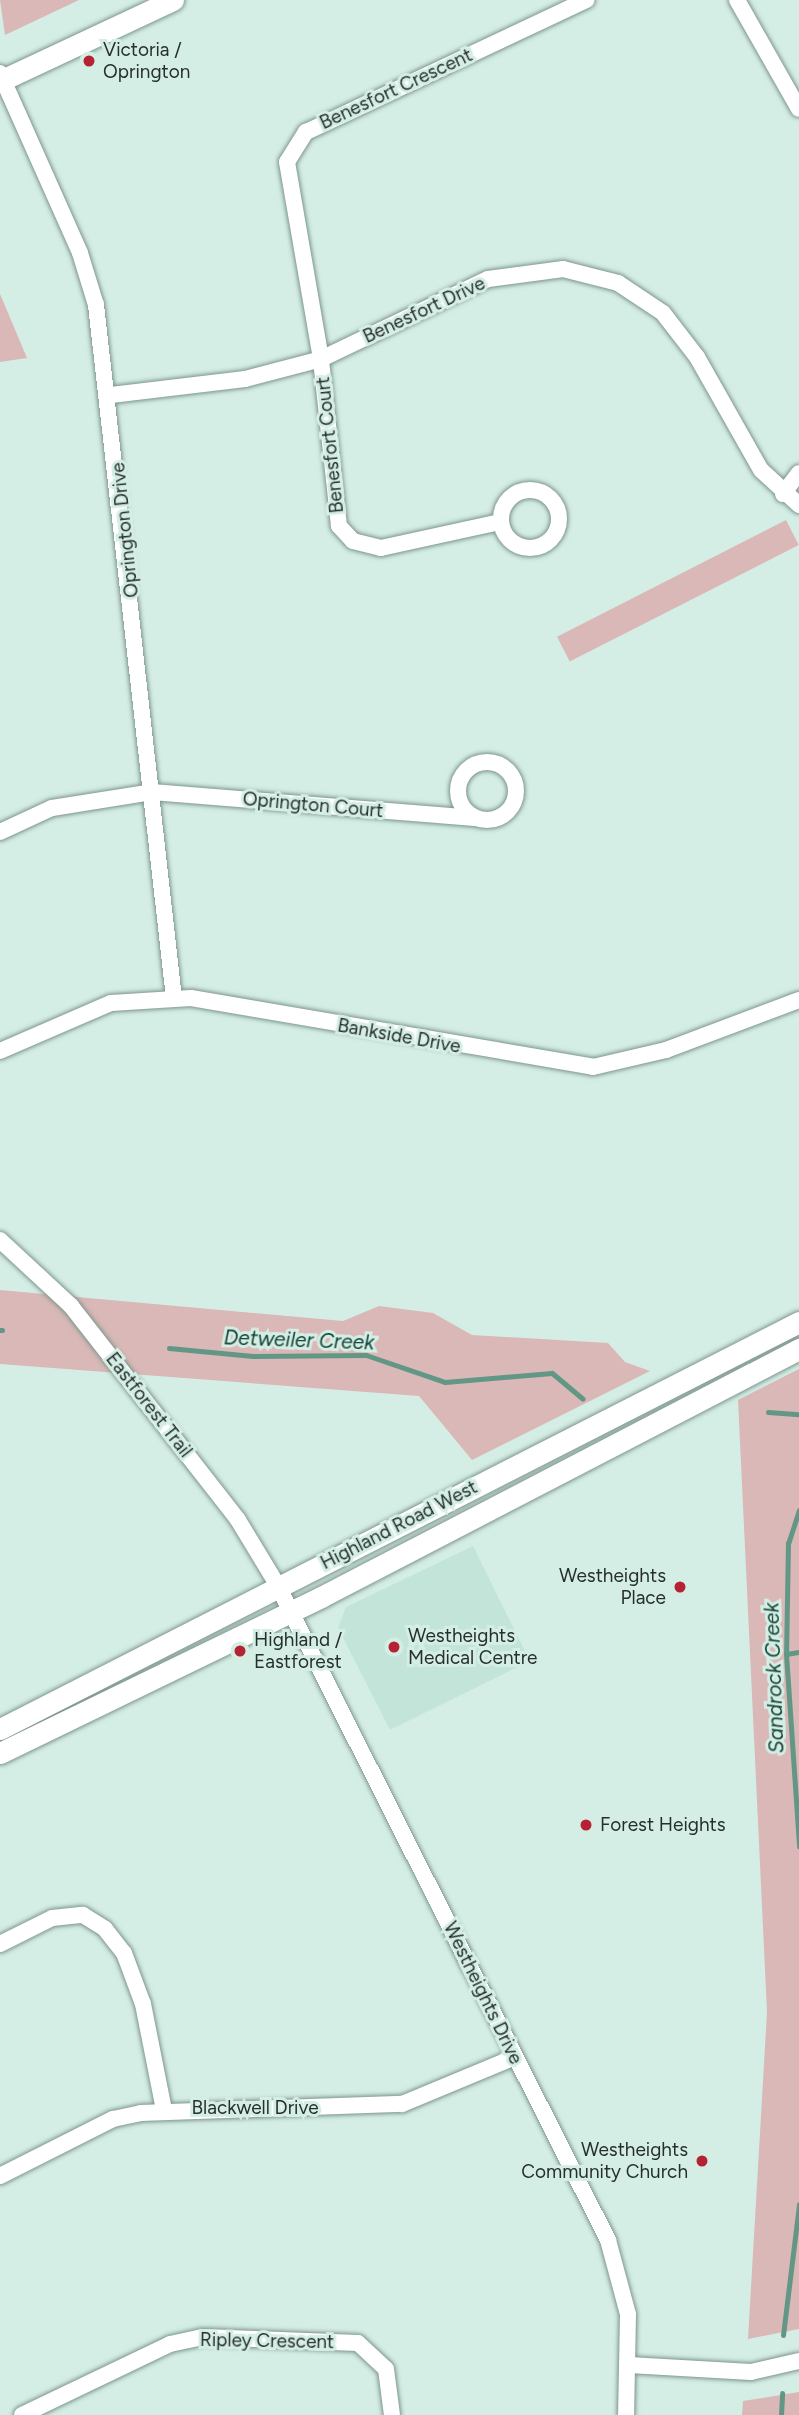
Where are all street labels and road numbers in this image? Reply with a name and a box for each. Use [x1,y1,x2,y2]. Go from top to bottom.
street label: Benesfort Crescent [316,44,476,134]
street label: Benesfort Drive [359,272,489,348]
street label: Benesfort Court [312,376,348,514]
street label: Oprington Drive [107,461,143,599]
street label: Oprington Court [242,788,384,822]
street label: Bankside Drive [336,1014,462,1058]
street label: Eastforest Trail [101,1348,197,1462]
street label: Highland Road West [317,1476,481,1574]
street label: Westheights Drive [439,1918,527,2068]
street label: Blackwell Drive [191,2097,319,2119]
street label: Ripley Crescent [200,2328,334,2354]

